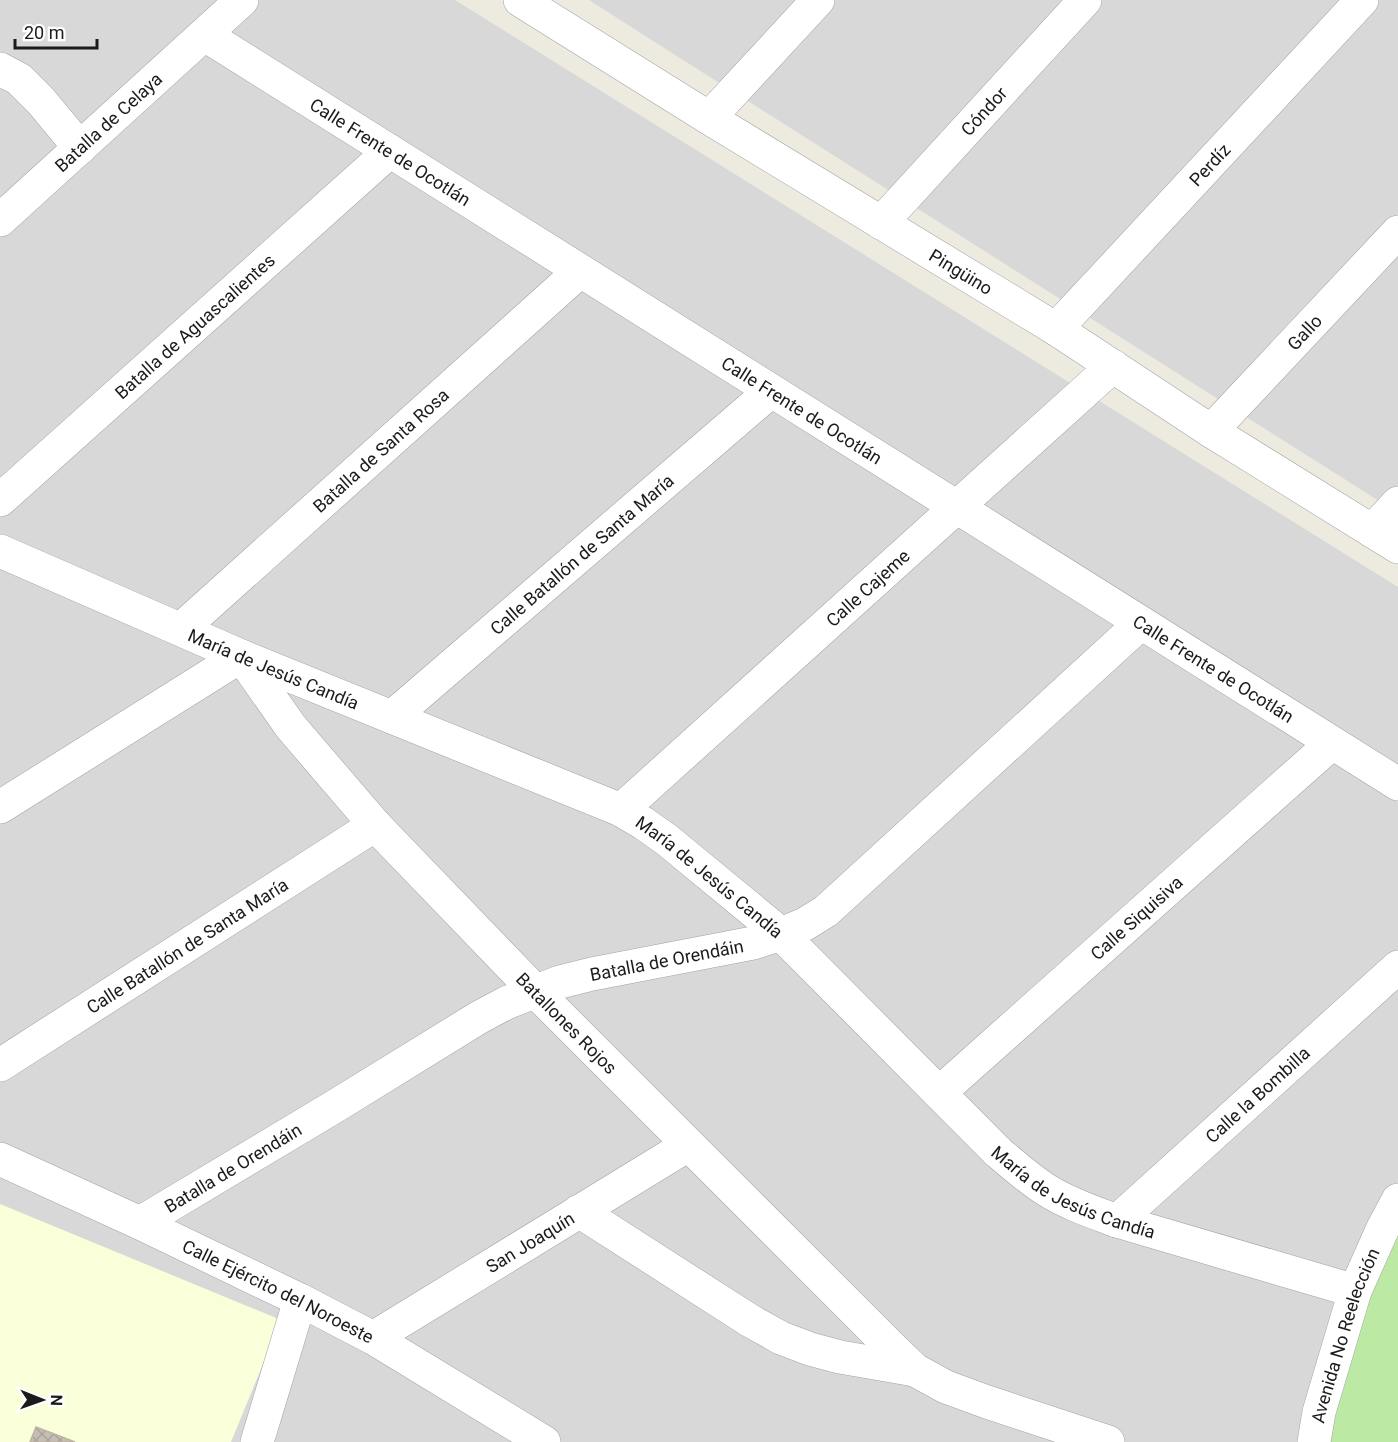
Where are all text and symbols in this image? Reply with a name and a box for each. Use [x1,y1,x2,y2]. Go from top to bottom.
scale bar [15,12,98,50]
text: 20 m [24,22,64,43]
street label: Batalla de Celaya [50,68,166,176]
street label: Cóndor [956,82,1011,140]
street label: Calle Frente de Ocotlán [306,93,475,210]
street label: Perdíz [1184,139,1234,190]
street label: Pingüino [926,244,997,299]
street label: Batalla de Aguascalientes [110,249,279,403]
street label: Gallo [1282,310,1326,354]
street label: Calle Frente de Ocotlán [718,352,886,468]
street label: Batalla de Santa Rosa [308,384,453,516]
street label: Calle Batallón de Santa María [486,469,678,639]
street label: Calle Cajeme [821,545,913,631]
street label: Calle Frente de Ocotlán [1129,610,1298,727]
street label: María de Jesús Candía [185,624,362,713]
street label: María de Jesús Candía [632,811,788,942]
street label: Calle Siquisiva [1086,871,1186,964]
street label: Calle Batallón de Santa María [82,873,292,1018]
street label: Batalla de Orendáin [588,935,745,985]
street label: Batallones Rojos [512,968,622,1078]
street label: Calle la Bombilla [1201,1042,1314,1147]
street label: Batalla de Orendáin [160,1118,305,1217]
street label: María de Jesús Candía [988,1141,1158,1242]
street label: San Joaquín [482,1207,578,1277]
street label: Calle Ejército del Noroeste [179,1235,377,1347]
street label: Avenida No Reelección [1307,1245,1383,1425]
north arrow [12,1370,72,1430]
text: N [47,1394,66,1406]

